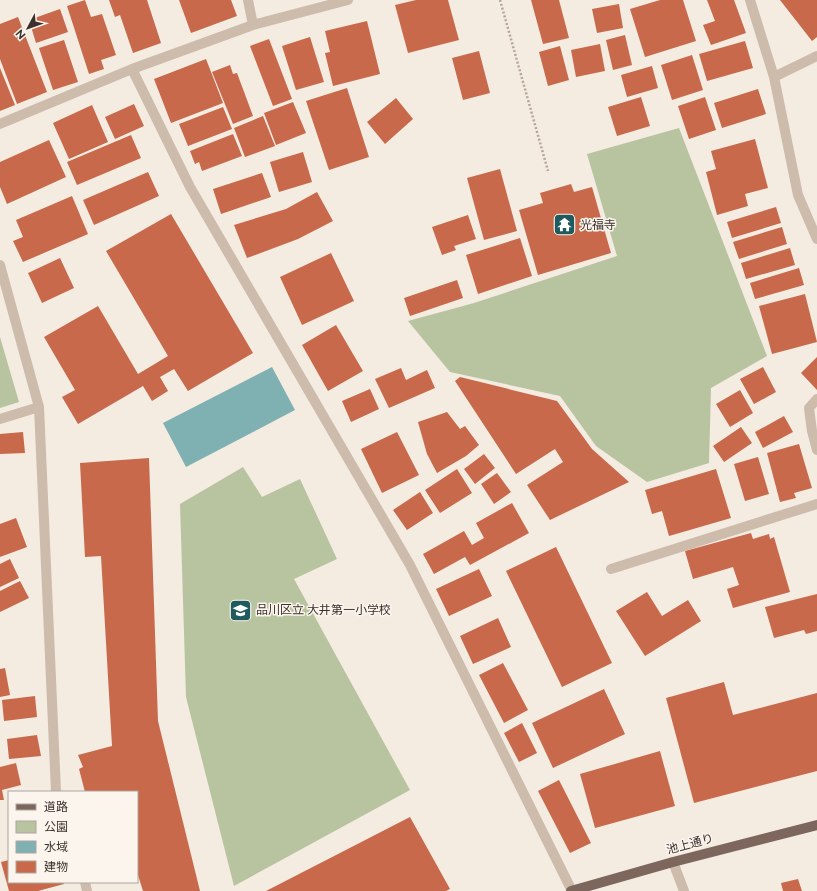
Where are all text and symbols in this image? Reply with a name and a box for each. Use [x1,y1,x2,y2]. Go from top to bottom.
north arrow [8,8,48,48]
text: N [13,27,28,42]
temple icon: 光福寺 [552,212,578,238]
place label: 光福寺 [580,218,616,232]
school or university icon: 品川区立 大井第一小学校 [227,597,253,623]
place label: 品川区立 大井第一小学校 [256,603,391,617]
legend [8,791,138,883]
text: 道路 [44,800,68,814]
text: 公園 [44,820,68,834]
street label: 池上通り [665,831,715,857]
text: 水域 [44,840,68,854]
text: 建物 [44,860,68,874]

